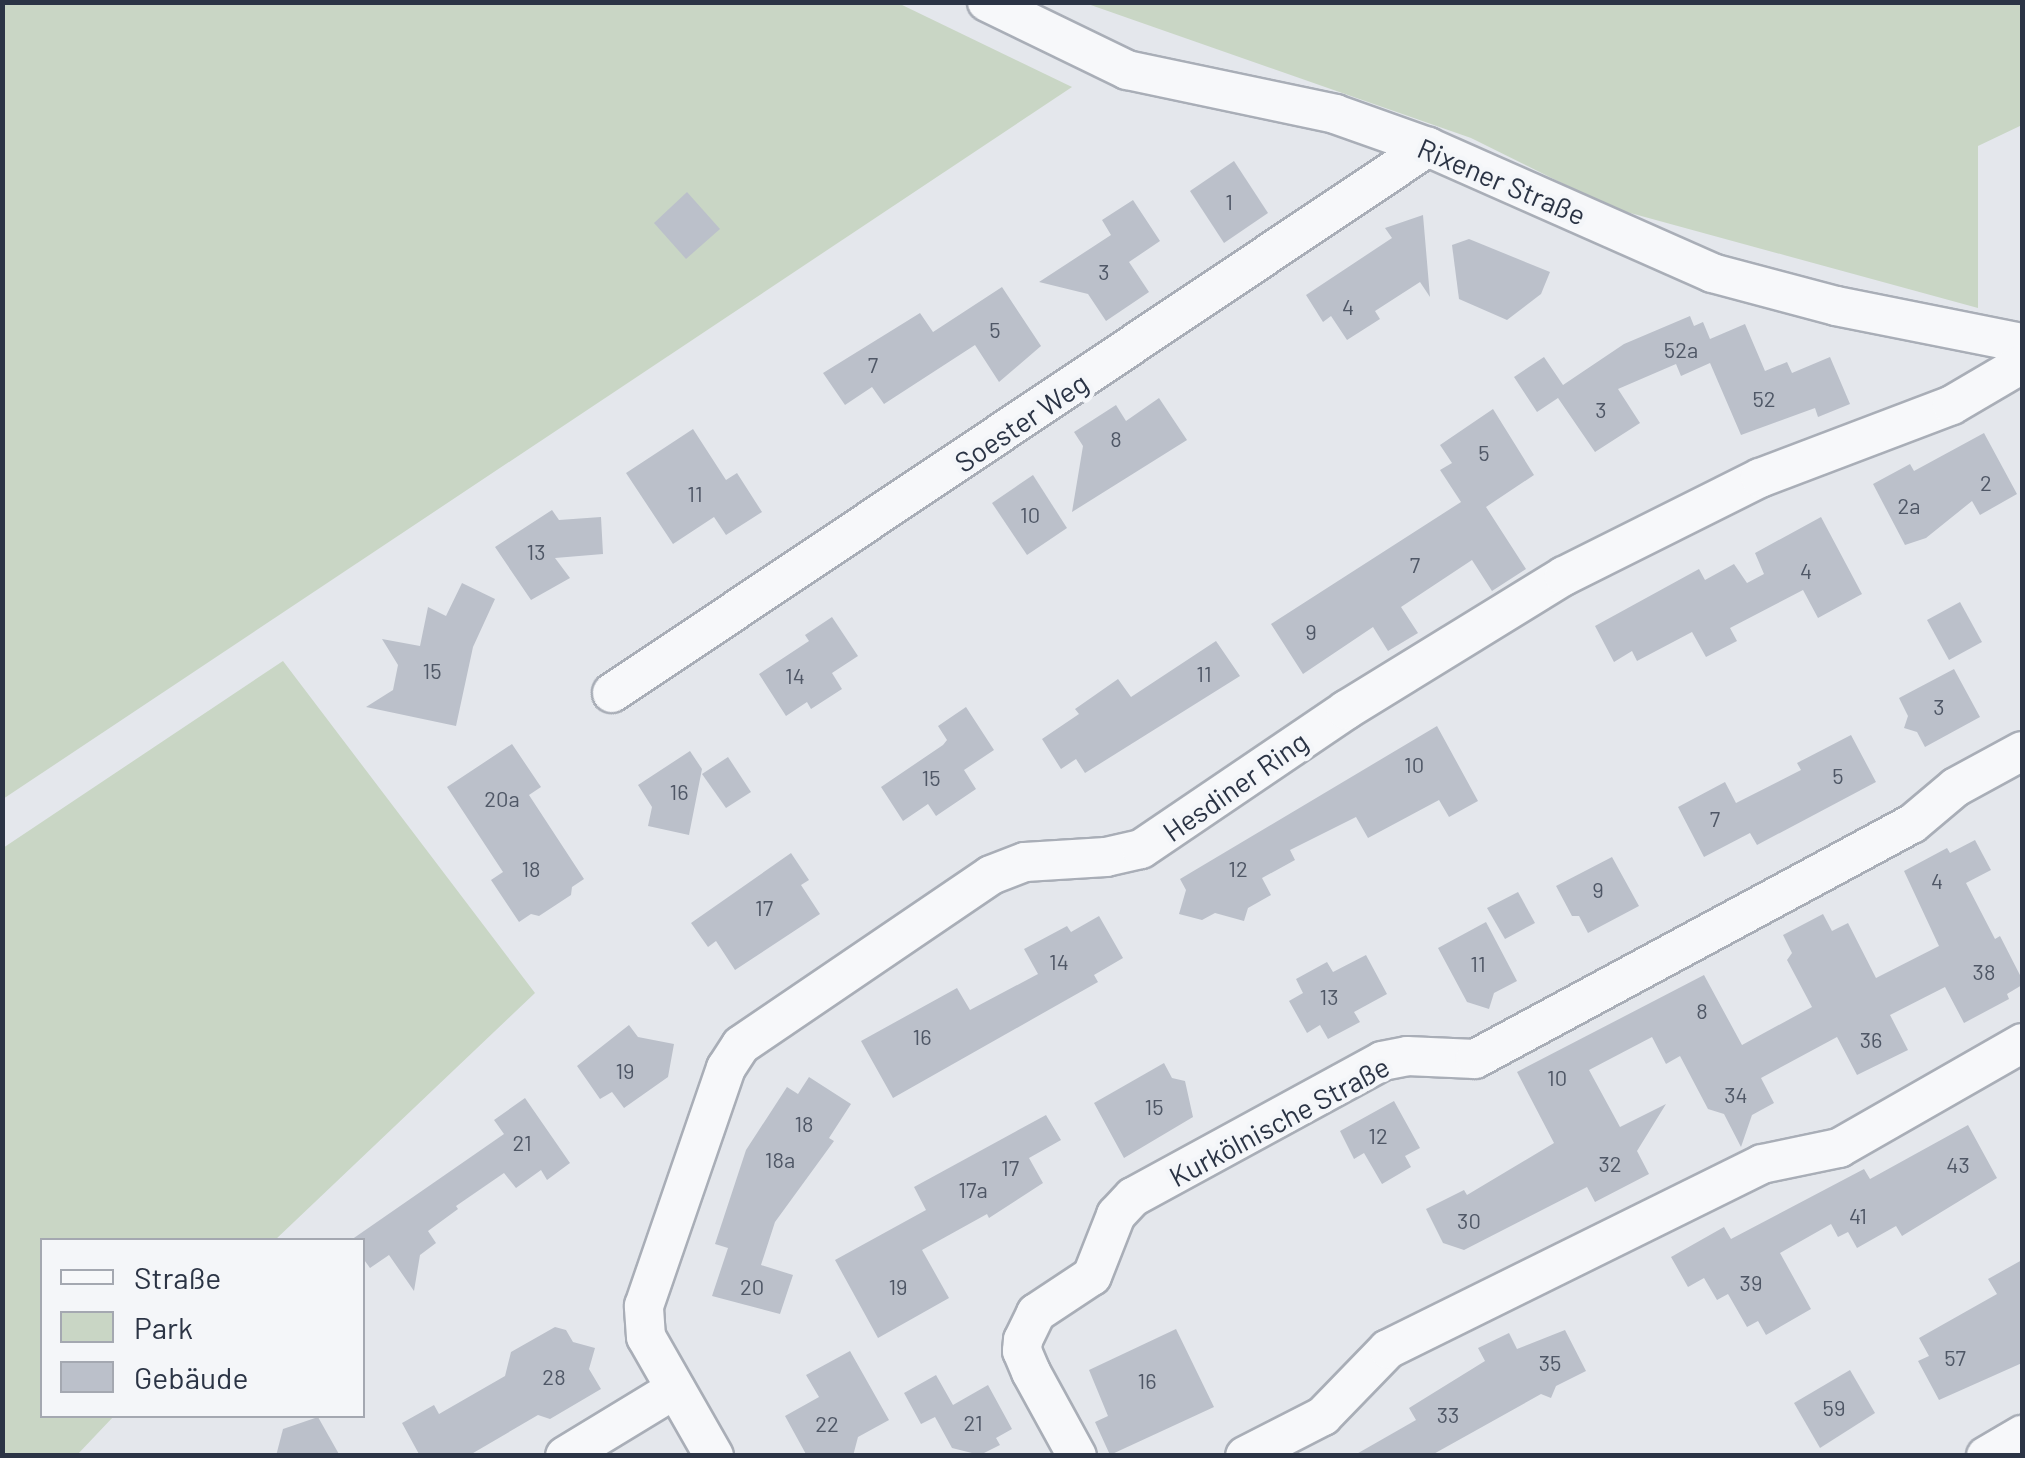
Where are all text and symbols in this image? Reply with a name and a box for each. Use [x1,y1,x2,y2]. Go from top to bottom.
street label: Rixener Straße [1413,131,1591,231]
house number: 1 [1225,189,1233,215]
house number: 3 [1098,259,1110,285]
house number: 4 [1342,294,1354,320]
house number: 5 [989,317,1001,343]
house number: 52a [1664,337,1698,363]
house number: 7 [868,352,878,378]
street label: Soester Weg [948,365,1094,479]
house number: 52 [1752,386,1776,412]
house number: 3 [1595,397,1607,423]
house number: 8 [1110,426,1122,452]
house number: 5 [1478,440,1490,466]
house number: 2 [1980,470,1992,496]
house number: 11 [687,481,703,507]
house number: 2a [1897,493,1921,519]
house number: 10 [1020,502,1040,528]
house number: 13 [526,539,546,565]
house number: 7 [1410,552,1420,578]
house number: 4 [1800,558,1812,584]
house number: 9 [1305,619,1317,645]
house number: 15 [422,658,442,684]
house number: 11 [1196,661,1212,687]
house number: 14 [785,663,805,689]
house number: 3 [1933,694,1945,720]
street label: Hesdiner Ring [1156,724,1314,848]
house number: 10 [1404,752,1424,778]
house number: 5 [1832,763,1844,789]
house number: 15 [921,765,941,791]
house number: 16 [669,779,689,805]
house number: 20a [484,786,520,812]
house number: 7 [1710,806,1720,832]
house number: 18 [521,856,541,882]
house number: 12 [1228,856,1248,882]
house number: 4 [1931,868,1943,894]
house number: 9 [1592,877,1604,903]
house number: 17 [755,895,773,921]
house number: 14 [1049,949,1069,975]
house number: 11 [1470,951,1486,977]
house number: 38 [1973,959,1995,985]
house number: 13 [1319,984,1339,1010]
house number: 8 [1696,998,1708,1024]
house number: 16 [912,1024,932,1050]
house number: 36 [1860,1027,1882,1053]
street label: Kurkölnische Straße [1163,1049,1395,1193]
house number: 19 [615,1058,635,1084]
house number: 10 [1547,1065,1567,1091]
house number: 34 [1724,1082,1748,1108]
house number: 15 [1144,1094,1164,1120]
house number: 18 [794,1111,814,1137]
house number: 12 [1368,1123,1388,1149]
house number: 21 [512,1130,532,1156]
house number: 18a [765,1147,795,1173]
house number: 32 [1598,1151,1622,1177]
house number: 43 [1946,1152,1970,1178]
house number: 17 [1001,1155,1019,1181]
house number: 17a [958,1177,988,1203]
house number: 41 [1849,1203,1867,1229]
house number: 30 [1457,1208,1481,1234]
legend [40,1238,365,1418]
text: Straße [134,1259,221,1295]
house number: 39 [1740,1270,1762,1296]
house number: 20 [740,1274,764,1300]
house number: 19 [888,1274,908,1300]
text: Park [134,1309,193,1345]
house number: 57 [1944,1345,1966,1371]
house number: 35 [1539,1350,1561,1376]
text: Gebäude [134,1359,248,1395]
house number: 28 [542,1364,566,1390]
house number: 16 [1137,1368,1157,1394]
house number: 59 [1823,1395,1845,1421]
house number: 33 [1437,1402,1459,1428]
house number: 21 [963,1410,983,1436]
house number: 22 [815,1411,839,1437]

